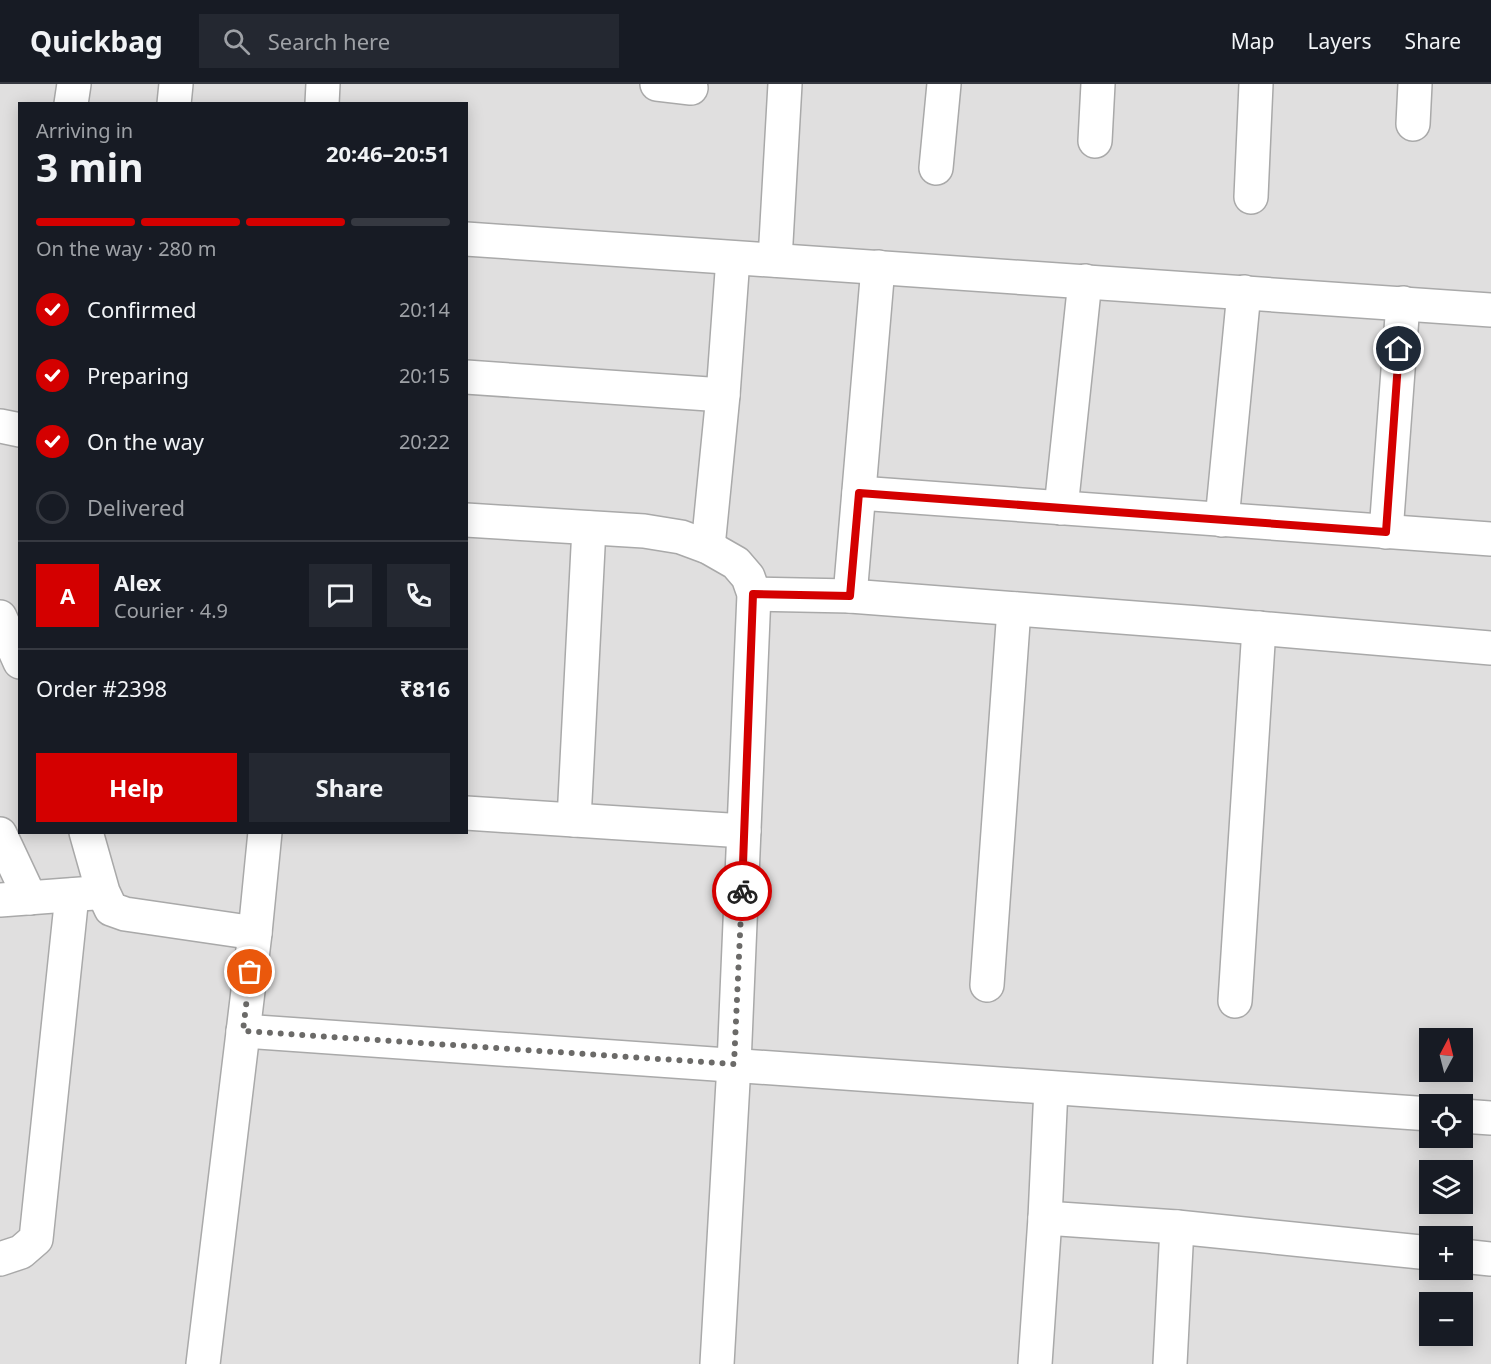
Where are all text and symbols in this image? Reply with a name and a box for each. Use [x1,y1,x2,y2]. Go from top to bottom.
search box [199,14,619,68]
text: Quickbag [30,22,163,60]
icon: search [220,25,253,58]
text: Search here [268,26,390,56]
text: Map [1231,27,1275,55]
text: Layers [1308,27,1372,55]
text: Share [1405,27,1461,55]
text: Arriving in [36,117,133,144]
text: 20:46–20:51 [326,138,450,168]
text: 3 min [36,140,143,193]
text: On the way · 280 m [36,235,216,262]
icon: check [36,293,69,326]
text: Confirmed [87,294,197,324]
text: 20:14 [399,296,450,323]
pin [1373,323,1424,374]
icon: home [1382,332,1415,365]
icon: check [36,359,69,392]
text: Preparing [87,360,189,390]
text: 20:15 [399,362,450,389]
icon: check [36,425,69,458]
text: On the way [87,426,204,456]
text: 20:22 [399,428,450,455]
text: Delivered [87,492,185,522]
button: chat [309,564,372,627]
button: phone [387,564,450,627]
text: Alex [114,567,161,597]
text: A [60,580,75,610]
text: Courier · 4.9 [114,597,228,624]
text: Order #2398 [36,673,167,703]
text: ₹816 [400,673,450,703]
button: Help [36,753,237,822]
button: Share [249,753,450,822]
courier [712,861,772,921]
icon: bike [726,875,759,908]
pin [224,946,275,997]
icon: bag [233,955,266,988]
north arrow [1419,1028,1473,1082]
map controls [1419,1028,1473,1346]
button: locate [1419,1094,1473,1148]
button: layers [1419,1160,1473,1214]
button: + [1419,1226,1473,1280]
button: − [1419,1292,1473,1346]

